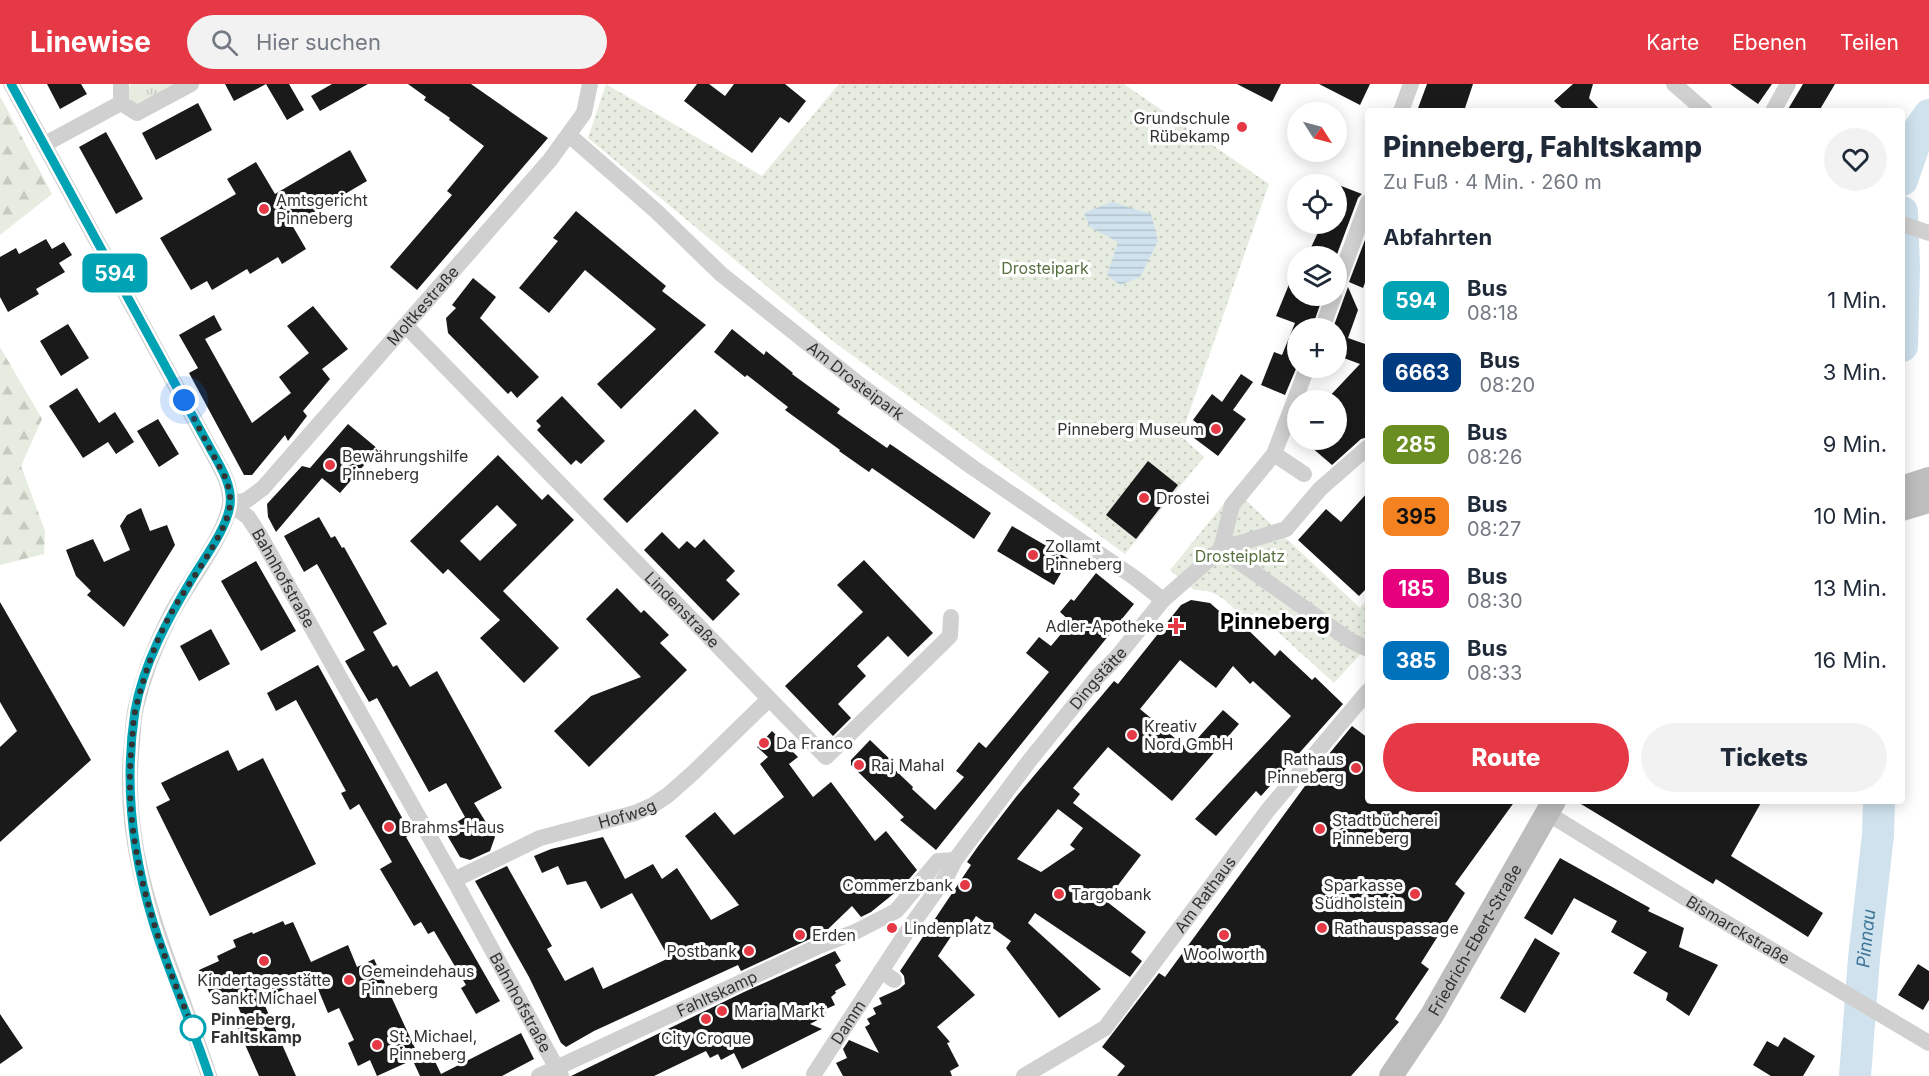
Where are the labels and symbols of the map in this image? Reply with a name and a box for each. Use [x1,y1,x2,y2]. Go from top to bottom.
north arrow [1287,102,1347,162]
place label: Grundschule Rübekamp [1134,108,1230,146]
marker: Grundschule Rübekamp [1235,120,1249,134]
place label: Amtsgericht Pinneberg [276,190,368,228]
marker: Amtsgericht Pinneberg [257,202,271,216]
line badge: 594 [80,254,150,292]
park label: Drosteipark [1001,258,1089,278]
street label: Moltkestraße [383,262,463,349]
street label: Am Drosteipark [803,337,909,424]
your location [169,385,199,415]
place label: Pinneberg Museum [1057,419,1204,439]
marker: Pinneberg Museum [1209,422,1223,436]
place label: Bewährungshilfe Pinneberg [342,446,468,484]
marker: Bewährungshilfe Pinneberg [323,458,337,472]
place label: Drostei [1156,488,1210,508]
marker: Drostei [1137,491,1151,505]
street label: Bahnhofstraße [248,525,320,631]
place label: Zollamt Pinneberg [1045,536,1122,574]
park label: Drosteiplatz [1195,546,1285,566]
marker: Zollamt Pinneberg [1026,548,1040,562]
street label: Lindenstraße [641,567,724,652]
district label: Pinneberg [1220,608,1330,634]
place label: Adler-Apotheke [1046,616,1164,636]
marker: Adler-Apotheke [1169,619,1183,633]
street label: Dingstätte [1065,643,1131,713]
place label: Kreativ Nord GmbH [1144,716,1233,754]
marker: Kreativ Nord GmbH [1125,728,1139,742]
place label: Da Franco [776,733,853,753]
marker: Da Franco [757,736,771,750]
place label: Rathaus Pinneberg [1267,749,1344,787]
place label: Raj Mahal [871,755,944,775]
marker: Raj Mahal [852,758,866,772]
marker: Rathaus Pinneberg [1349,761,1363,775]
street label: Hofweg [596,795,659,832]
place label: Stadtbücherei Pinneberg [1332,810,1438,848]
place label: Brahms-Haus [401,817,505,837]
marker: Brahms-Haus [382,820,396,834]
marker: Stadtbücherei Pinneberg [1313,822,1327,836]
street label: Am Rathaus [1170,852,1240,937]
street label: Friedrich-Ebert-Straße [1424,860,1526,1019]
place label: Commerzbank [842,875,953,895]
place label: Sparkasse Südholstein [1314,875,1403,913]
marker: Commerzbank [958,878,972,892]
place label: Targobank [1071,884,1152,904]
marker: Targobank [1052,887,1066,901]
marker: Sparkasse Südholstein [1408,887,1422,901]
street label: Bismarckstraße [1683,891,1794,968]
water label: Pinnau [1852,908,1880,969]
place label: Lindenplatz [904,918,992,938]
place label: Rathauspassage [1334,918,1459,938]
marker: Lindenplatz [885,921,899,935]
marker: Rathauspassage [1315,921,1329,935]
place label: Erden [812,925,856,945]
marker: Erden [793,928,807,942]
marker: Woolworth [1217,928,1231,942]
place label: Postbank [666,941,737,961]
marker: Postbank [742,944,756,958]
place label: Woolworth [1183,944,1265,964]
street label: Bahnhofstraße [485,949,556,1056]
marker: Kindertagesstätte Sankt Michael [257,954,271,968]
place label: Gemeindehaus Pinneberg [361,961,474,999]
street label: Fahltskamp [673,966,760,1021]
place label: Kindertagesstätte Sankt Michael [197,970,331,1008]
marker: Gemeindehaus Pinneberg [342,973,356,987]
street label: Damm [826,996,870,1048]
place label: Maria Markt [734,1001,825,1021]
marker: Maria Markt [715,1004,729,1018]
place label: Pinneberg, Fahltskamp [211,1009,302,1047]
marker: City Croque [699,1012,713,1026]
marker: Pinneberg, Fahltskamp [180,1015,206,1041]
place label: St. Michael, Pinneberg [389,1026,477,1064]
place label: City Croque [661,1028,751,1048]
marker: St. Michael, Pinneberg [370,1038,384,1052]

